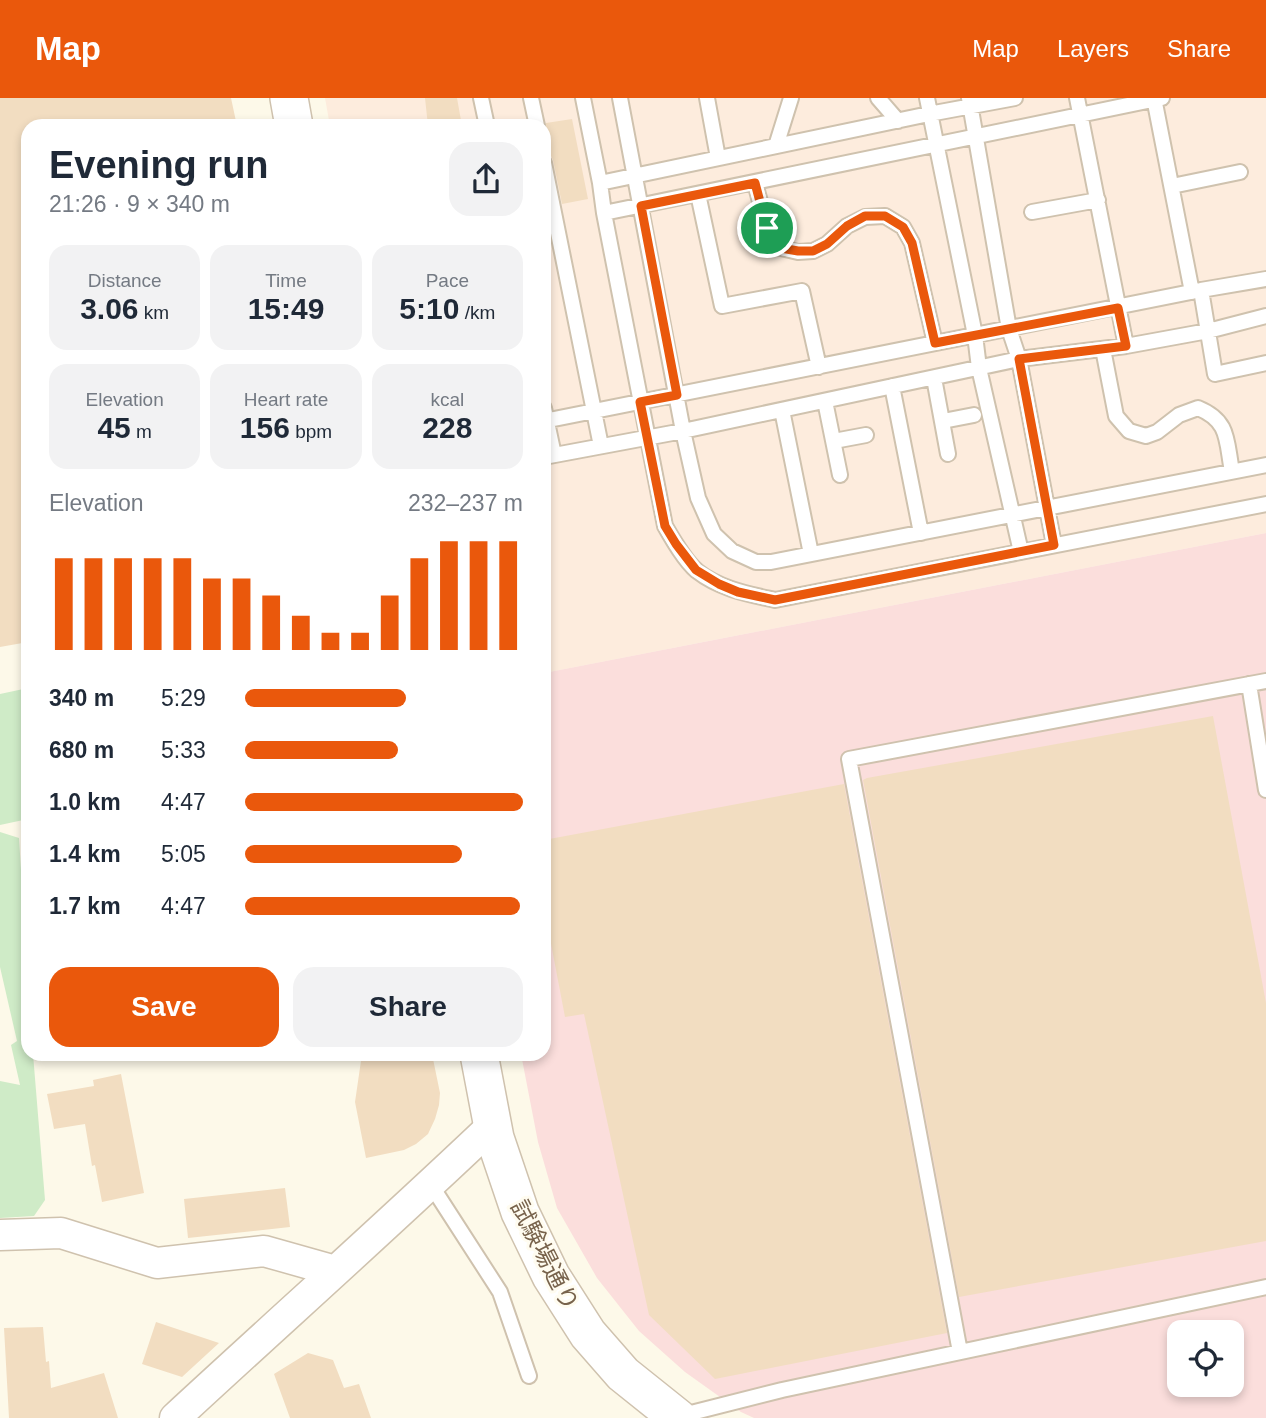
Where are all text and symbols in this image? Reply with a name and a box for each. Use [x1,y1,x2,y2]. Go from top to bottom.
text: Map [35,30,101,67]
text: Map [972,35,1019,62]
text: Layers [1057,35,1129,62]
text: Share [1167,35,1231,62]
button: share [449,142,523,216]
text: Evening run [49,144,269,186]
text: 21:26 · 9 × 340 m [49,191,230,217]
pin [737,198,797,258]
icon: arrive [748,209,786,247]
text: Distance [88,270,162,291]
text: Time [265,270,307,291]
text: Pace [426,270,469,291]
text: 3.06 [80,292,139,325]
text: 15:49 [248,292,324,325]
text: 5:10 [399,292,459,325]
text: km [139,302,169,323]
text: /km [459,302,495,323]
text: Elevation [86,389,164,410]
text: Heart rate [244,389,328,410]
text: kcal [430,389,464,410]
text: 45 [97,411,131,444]
text: 156 [240,411,290,444]
text: 228 [422,411,472,444]
text: m [131,421,152,442]
text: bpm [290,421,332,442]
text: Elevation [49,490,144,516]
text: 232–237 m [408,490,523,516]
text: 340 m [49,685,114,711]
text: 5:29 [161,685,206,711]
text: 680 m [49,737,114,763]
text: 5:33 [161,737,206,763]
text: 1.0 km [49,789,121,815]
text: 4:47 [161,789,206,815]
text: 1.4 km [49,841,121,867]
text: 5:05 [161,841,206,867]
text: 1.7 km [49,893,121,919]
text: 4:47 [161,893,206,919]
button: Save [49,967,279,1047]
button: Share [293,967,523,1047]
street label: 試験場通り [506,1195,584,1315]
map controls [1167,1320,1244,1397]
button: locate [1167,1320,1244,1397]

